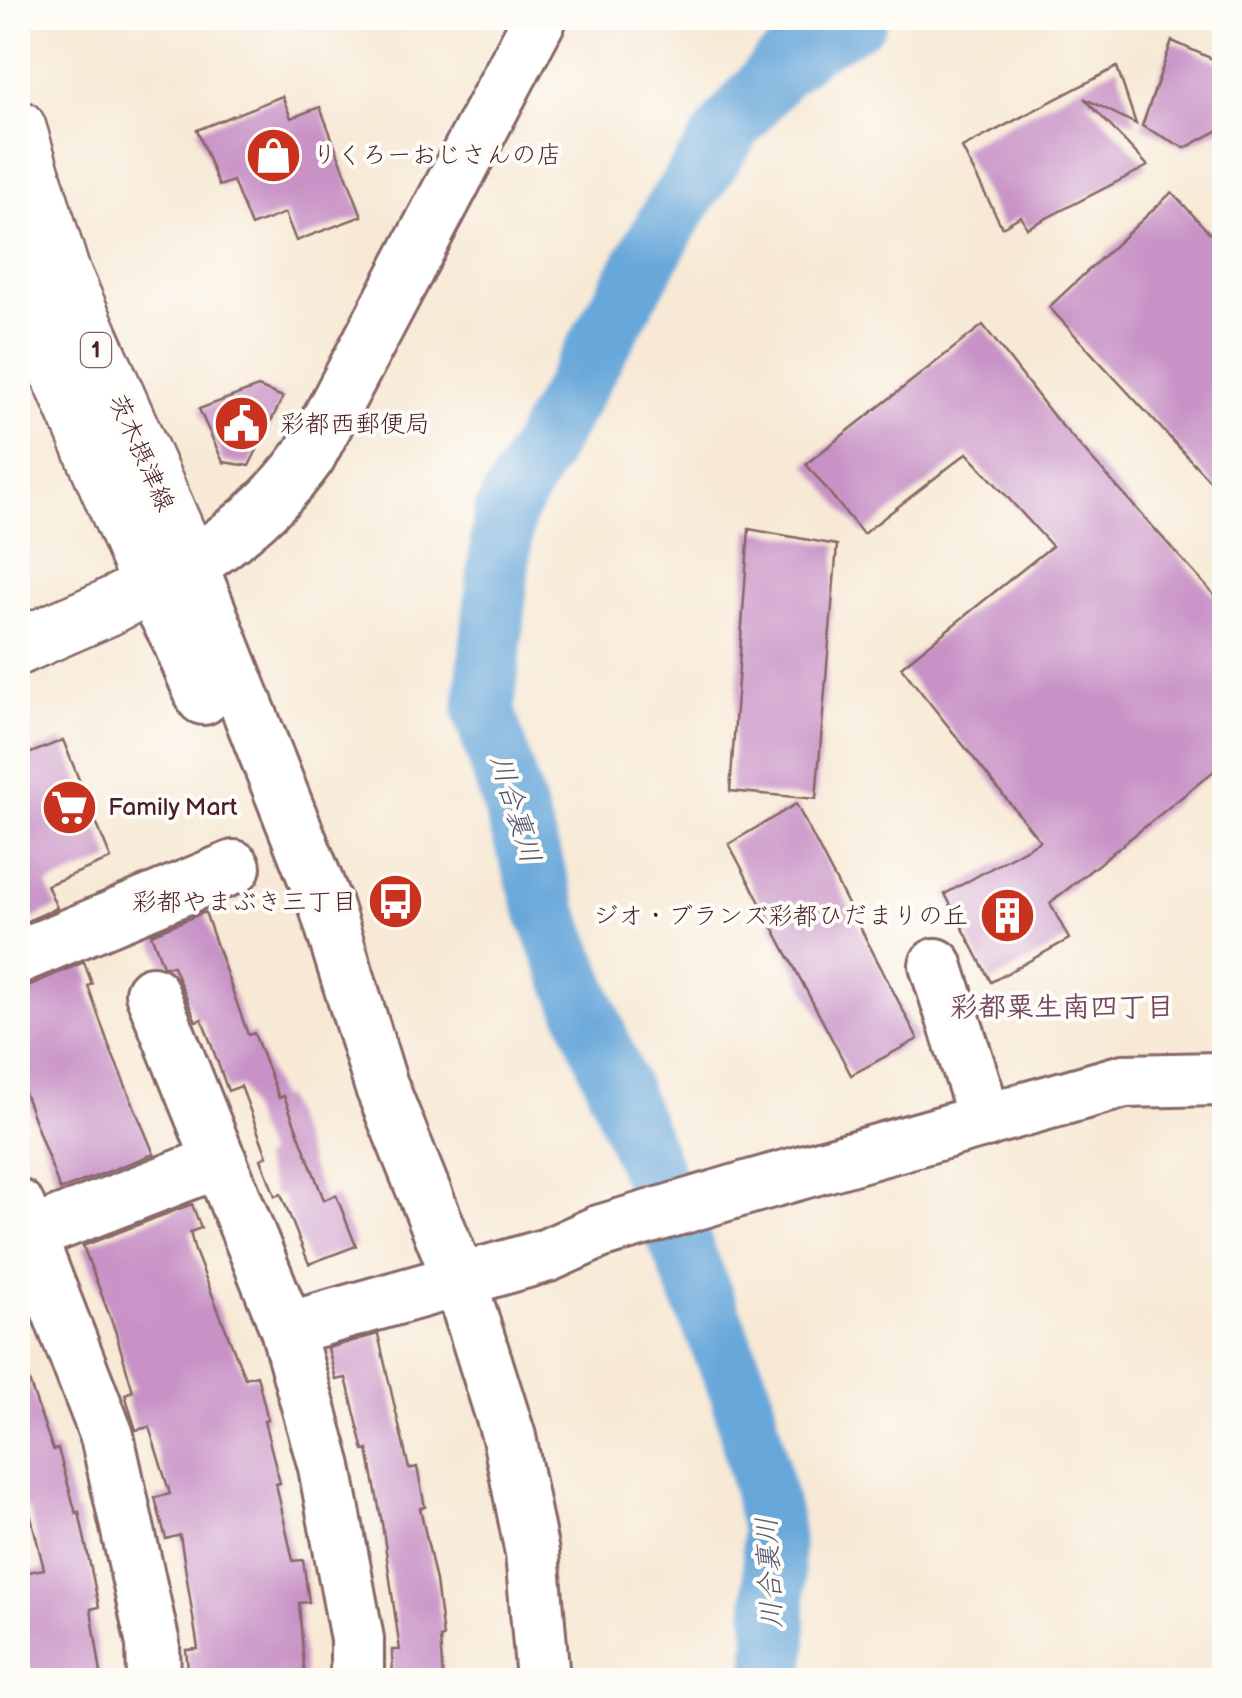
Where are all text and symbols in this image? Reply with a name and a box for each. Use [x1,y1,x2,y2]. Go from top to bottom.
shop icon: りくろーおじさんの店 [243,125,303,185]
place label: りくろーおじさんの店 [312,140,562,171]
road number: 1 [81,333,111,367]
street label: 茨木摂津線 [101,390,181,516]
public building icon: 彩都西郵便局 [211,394,271,454]
place label: 彩都西郵便局 [280,409,430,440]
water label: 川合裏川 [483,751,547,867]
supermarket icon: Family Mart [39,777,99,837]
place label: Family Mart [108,792,238,823]
bus stop icon: 彩都やまぶき三丁目 [366,872,426,932]
building icon: ジオ・ブランズ彩都ひだまりの丘 [977,886,1037,946]
place label: 彩都やまぶき三丁目 [132,887,357,918]
place label: ジオ・ブランズ彩都ひだまりの丘 [593,901,968,932]
district label: 彩都粟生南四丁目 [950,991,1174,1024]
water label: 川合裏川 [751,1516,789,1630]

